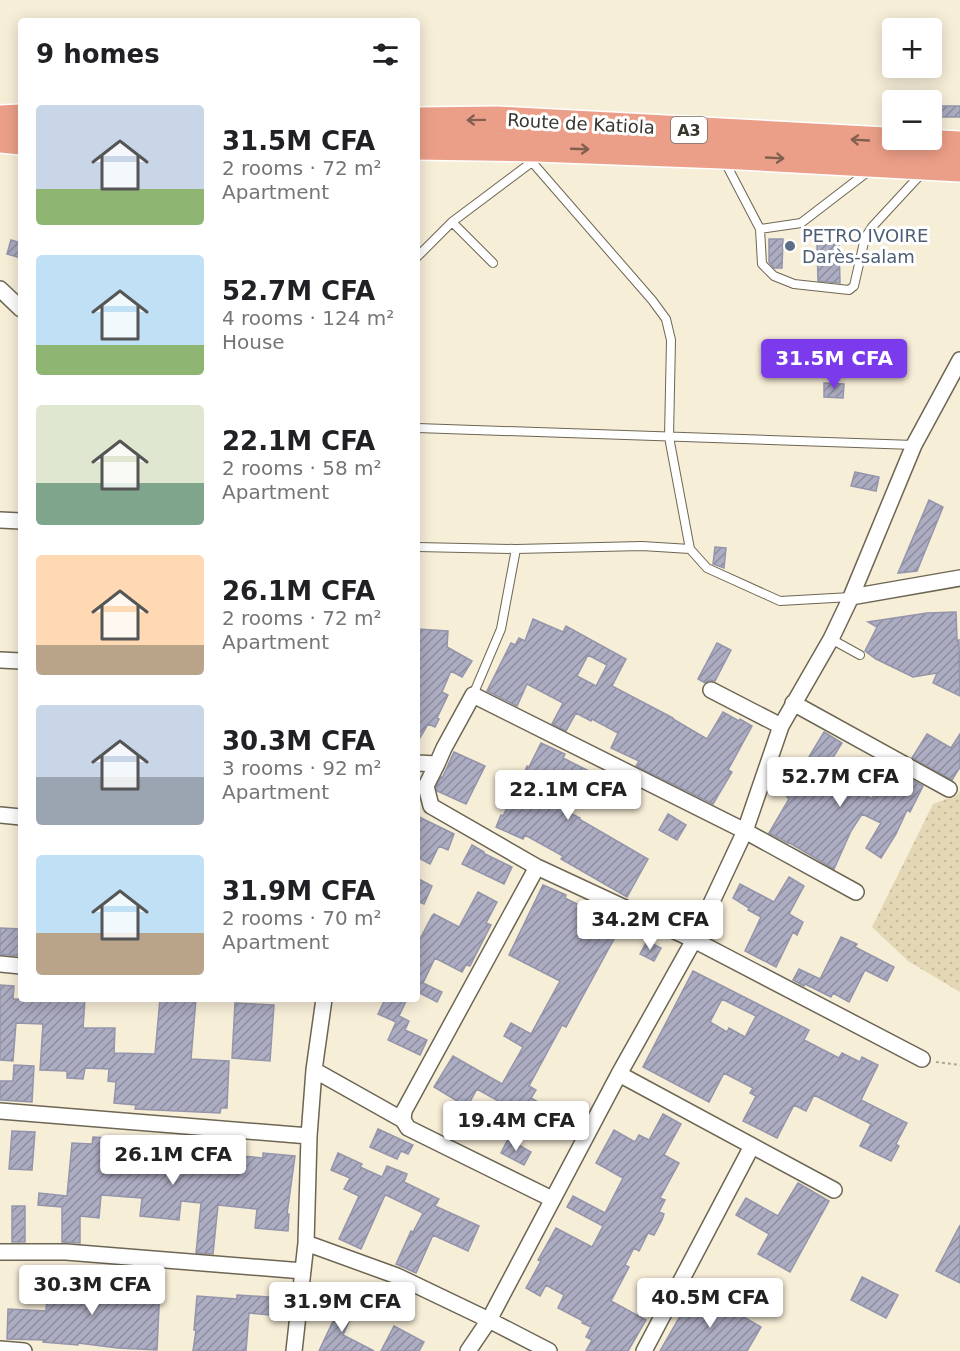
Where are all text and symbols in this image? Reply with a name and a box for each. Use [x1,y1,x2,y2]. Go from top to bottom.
map controls [882,18,942,150]
button: + [882,18,942,78]
icon: filters [369,38,402,71]
text: 9 homes [36,39,160,69]
button: − [882,90,942,150]
street label: Route de Katiola [507,109,655,138]
one-way arrow [467,114,487,126]
road number: A3 [671,117,707,143]
text: 31.5M CFA [222,126,375,156]
icon: home [84,129,156,201]
one-way arrow [850,134,870,145]
one-way arrow [570,144,590,155]
one-way arrow [765,153,785,164]
text: 2 rooms · 72 m² [222,156,382,180]
text: Apartment [222,180,329,204]
place label: PETRO IVOIRE Darès-salam [802,225,928,267]
marker: PETRO IVOIRE Darès-salam [783,239,797,253]
text: 52.7M CFA [222,276,375,306]
icon: home [84,279,156,351]
text: 4 rooms · 124 m² [222,306,394,330]
text: House [222,330,285,354]
pin: 31.5M CFA [765,339,903,390]
text: 31.5M CFA [775,346,893,370]
text: 22.1M CFA [222,426,375,456]
icon: home [84,429,156,501]
text: 2 rooms · 58 m² [222,456,382,480]
text: Apartment [222,480,329,504]
text: 26.1M CFA [222,576,375,606]
icon: home [84,579,156,651]
text: 2 rooms · 72 m² [222,606,382,630]
text: Apartment [222,630,329,654]
text: 30.3M CFA [222,726,375,756]
icon: home [84,729,156,801]
text: 3 rooms · 92 m² [222,756,382,780]
pin: 52.7M CFA [771,757,909,808]
text: 52.7M CFA [781,764,899,788]
pin: 22.1M CFA [499,770,637,821]
text: 22.1M CFA [509,777,627,801]
text: Apartment [222,780,329,804]
text: 31.9M CFA [222,876,375,906]
icon: home [84,879,156,951]
pin: 34.2M CFA [581,900,719,951]
text: 2 rooms · 70 m² [222,906,382,930]
text: 34.2M CFA [591,907,709,931]
text: Apartment [222,930,329,954]
pin: 19.4M CFA [447,1101,585,1152]
text: 19.4M CFA [457,1108,575,1132]
pin: 26.1M CFA [104,1135,242,1186]
text: 26.1M CFA [114,1142,232,1166]
pin: 30.3M CFA [23,1265,161,1316]
text: 30.3M CFA [33,1272,151,1296]
pin: 40.5M CFA [641,1278,779,1329]
pin: 31.9M CFA [273,1282,411,1333]
text: 40.5M CFA [651,1285,769,1309]
text: 31.9M CFA [283,1289,401,1313]

